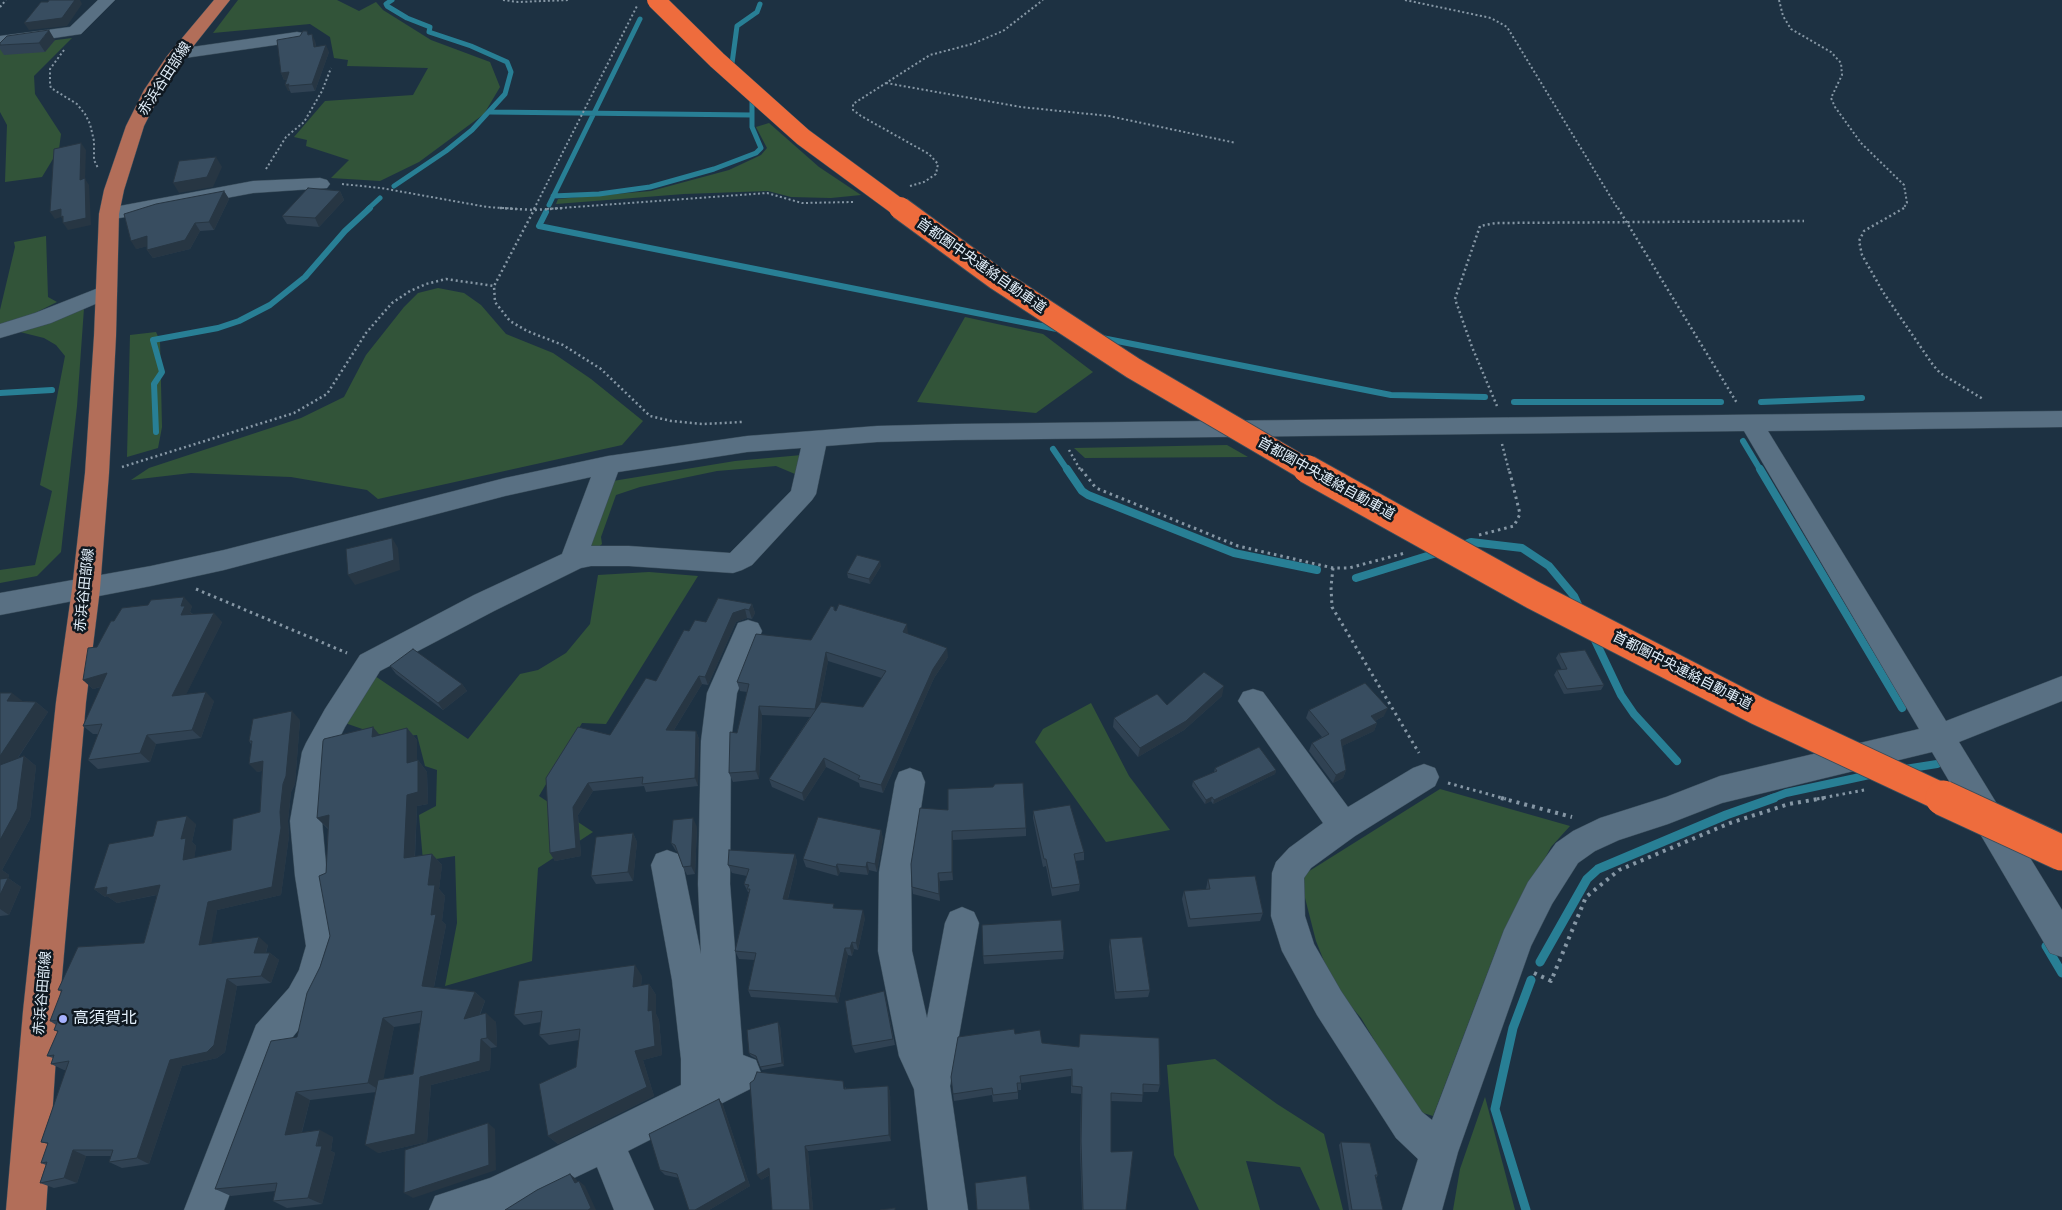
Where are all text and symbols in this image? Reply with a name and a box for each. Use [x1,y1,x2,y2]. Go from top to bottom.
street label: 赤浜谷田部線 [135,39,195,119]
street label: 首都圏中央連絡自動車道 [913,215,1049,317]
street label: 首都圏中央連絡自動車道 [1255,434,1397,524]
street label: 赤浜谷田部線 [72,547,98,633]
street label: 首都圏中央連絡自動車道 [1610,629,1754,713]
street label: 赤浜谷田部線 [31,950,55,1036]
place label: 高須賀北 [73,1009,137,1029]
marker: 高須賀北 [57,1013,69,1025]

